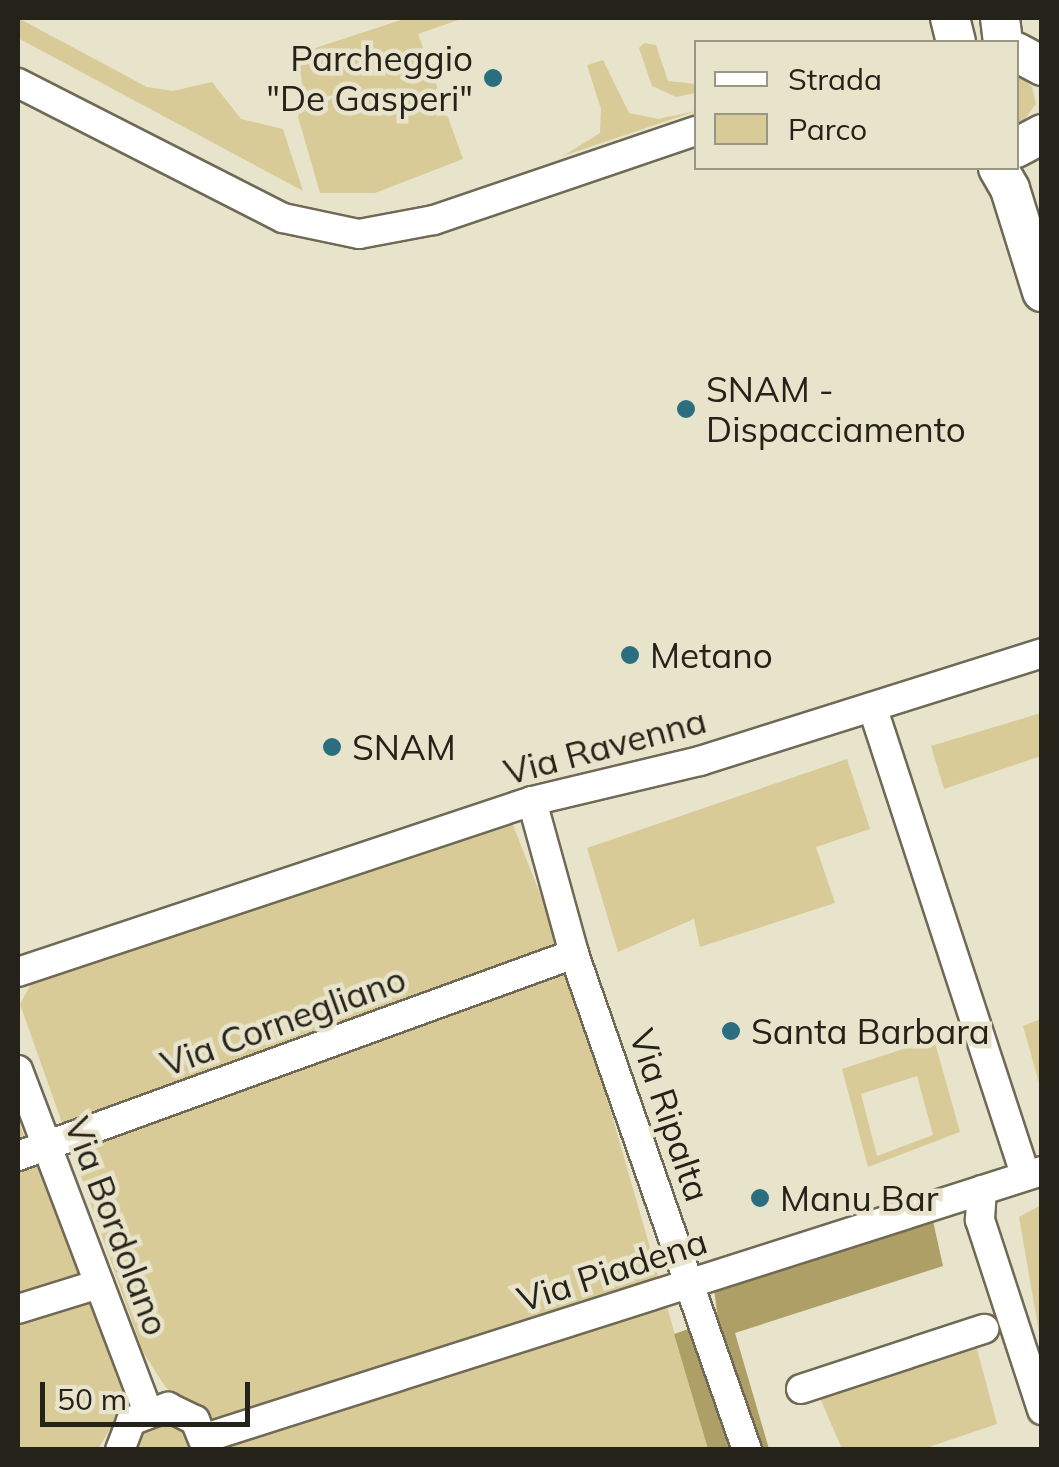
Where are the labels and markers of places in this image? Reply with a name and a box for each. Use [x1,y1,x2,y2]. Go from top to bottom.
place label: Parcheggio "De Gasperi" [266,37,473,119]
marker: Parcheggio "De Gasperi" [482,67,504,89]
place label: SNAM - Dispacciamento [706,368,966,450]
marker: SNAM - Dispacciamento [675,398,697,420]
place label: Metano [650,634,773,676]
marker: Metano [619,644,641,666]
place label: SNAM [352,726,456,768]
marker: SNAM [321,736,343,758]
place label: Santa Barbara [751,1010,990,1052]
marker: Santa Barbara [720,1020,742,1042]
place label: Manu Bar [780,1177,938,1219]
marker: Manu Bar [749,1187,771,1209]

